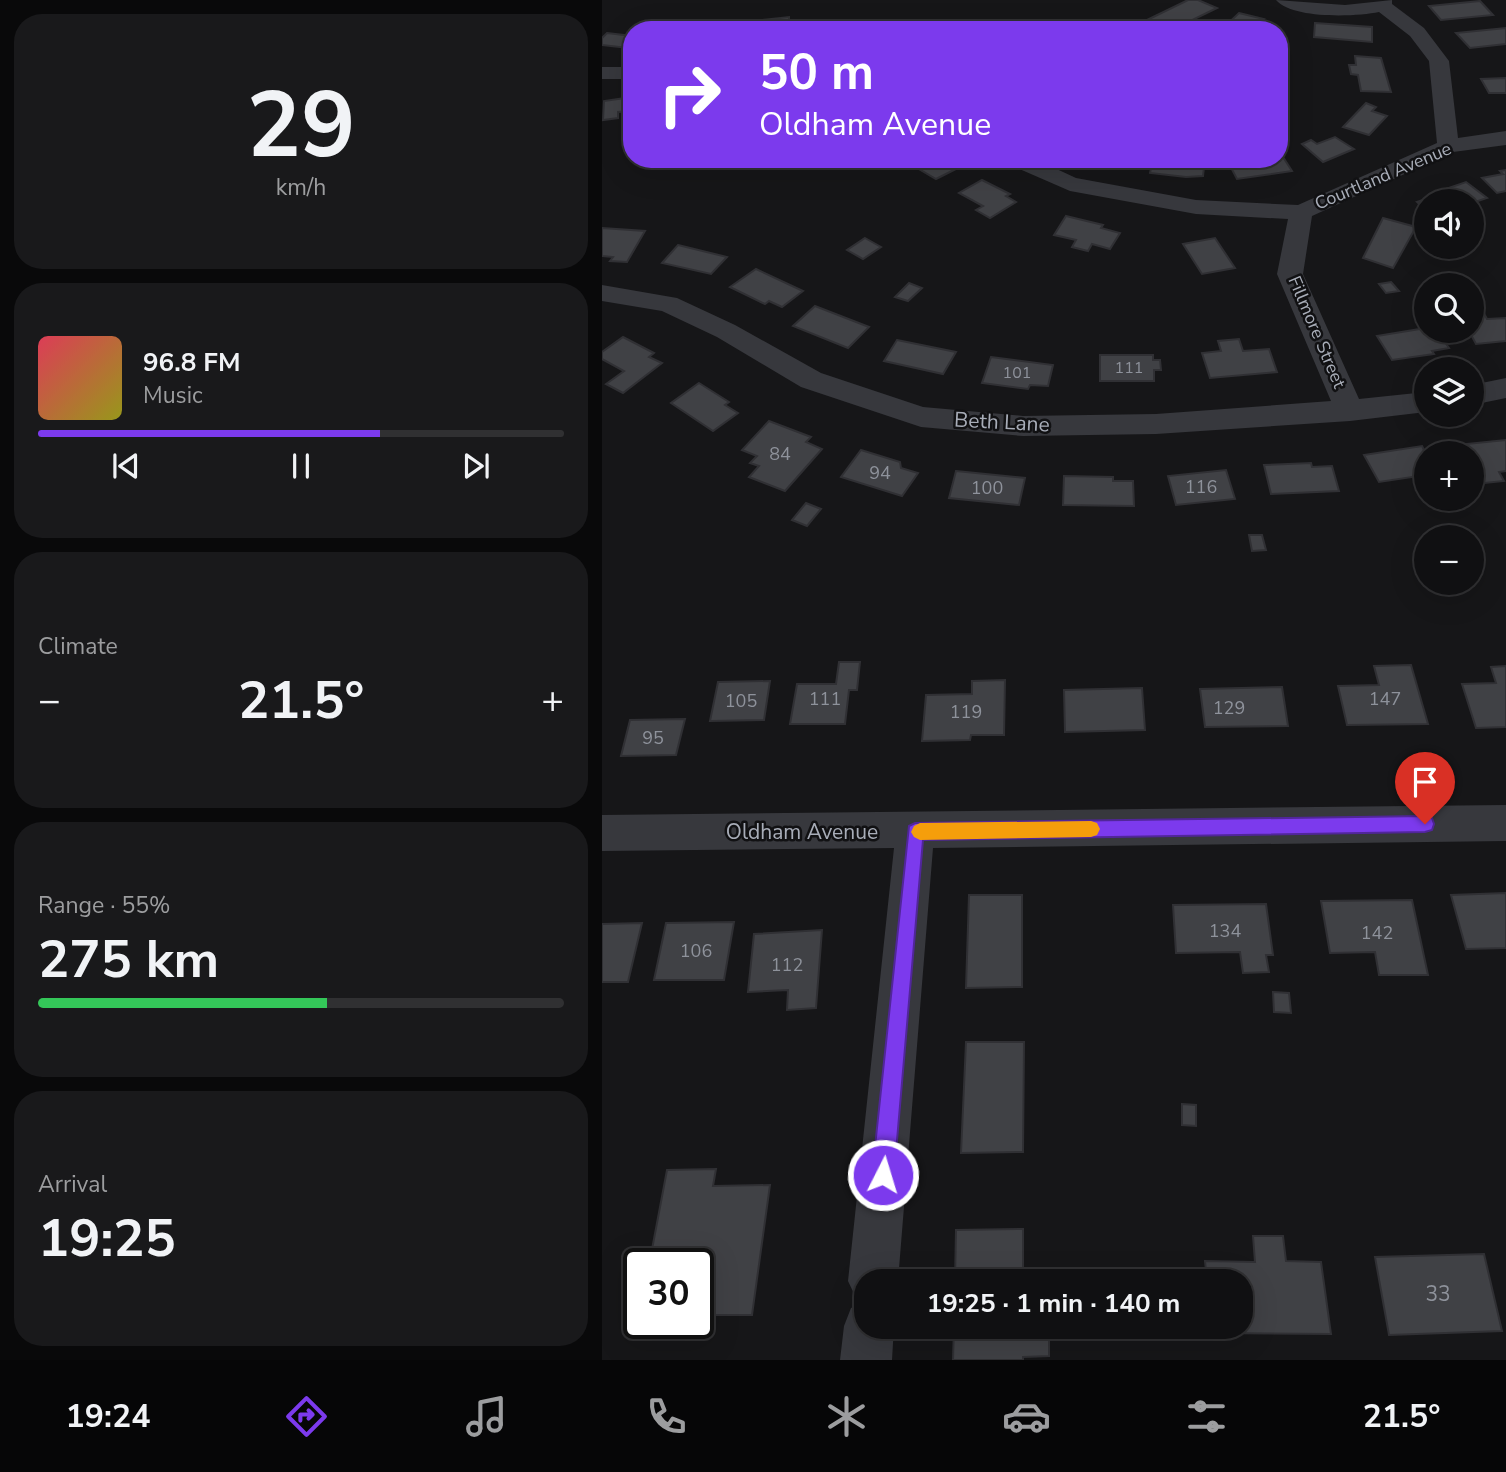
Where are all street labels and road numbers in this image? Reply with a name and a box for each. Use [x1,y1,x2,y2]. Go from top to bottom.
street label: Courtland Avenue [1311,136,1455,216]
street label: Fillmore Street [1283,272,1352,392]
street label: Beth Lane [953,406,1051,438]
street label: Oldham Avenue [726,818,878,846]

